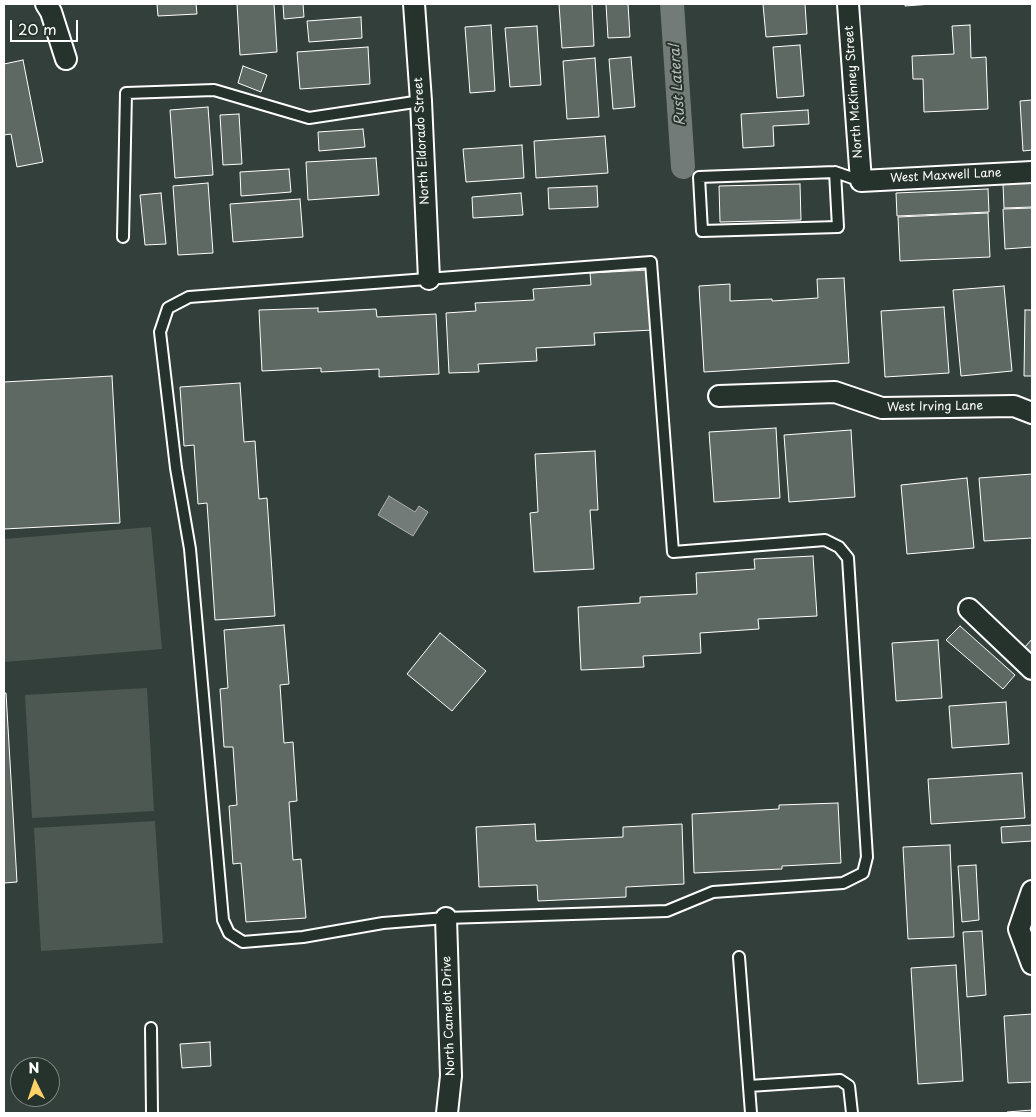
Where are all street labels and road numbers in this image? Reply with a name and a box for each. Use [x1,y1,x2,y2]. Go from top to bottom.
street label: North McKinney Street [842,25,866,159]
street label: North Eldorado Street [411,77,433,205]
street label: West Maxwell Lane [890,166,1002,186]
street label: West Irving Lane [887,399,983,415]
street label: North Camelot Drive [440,956,458,1076]

